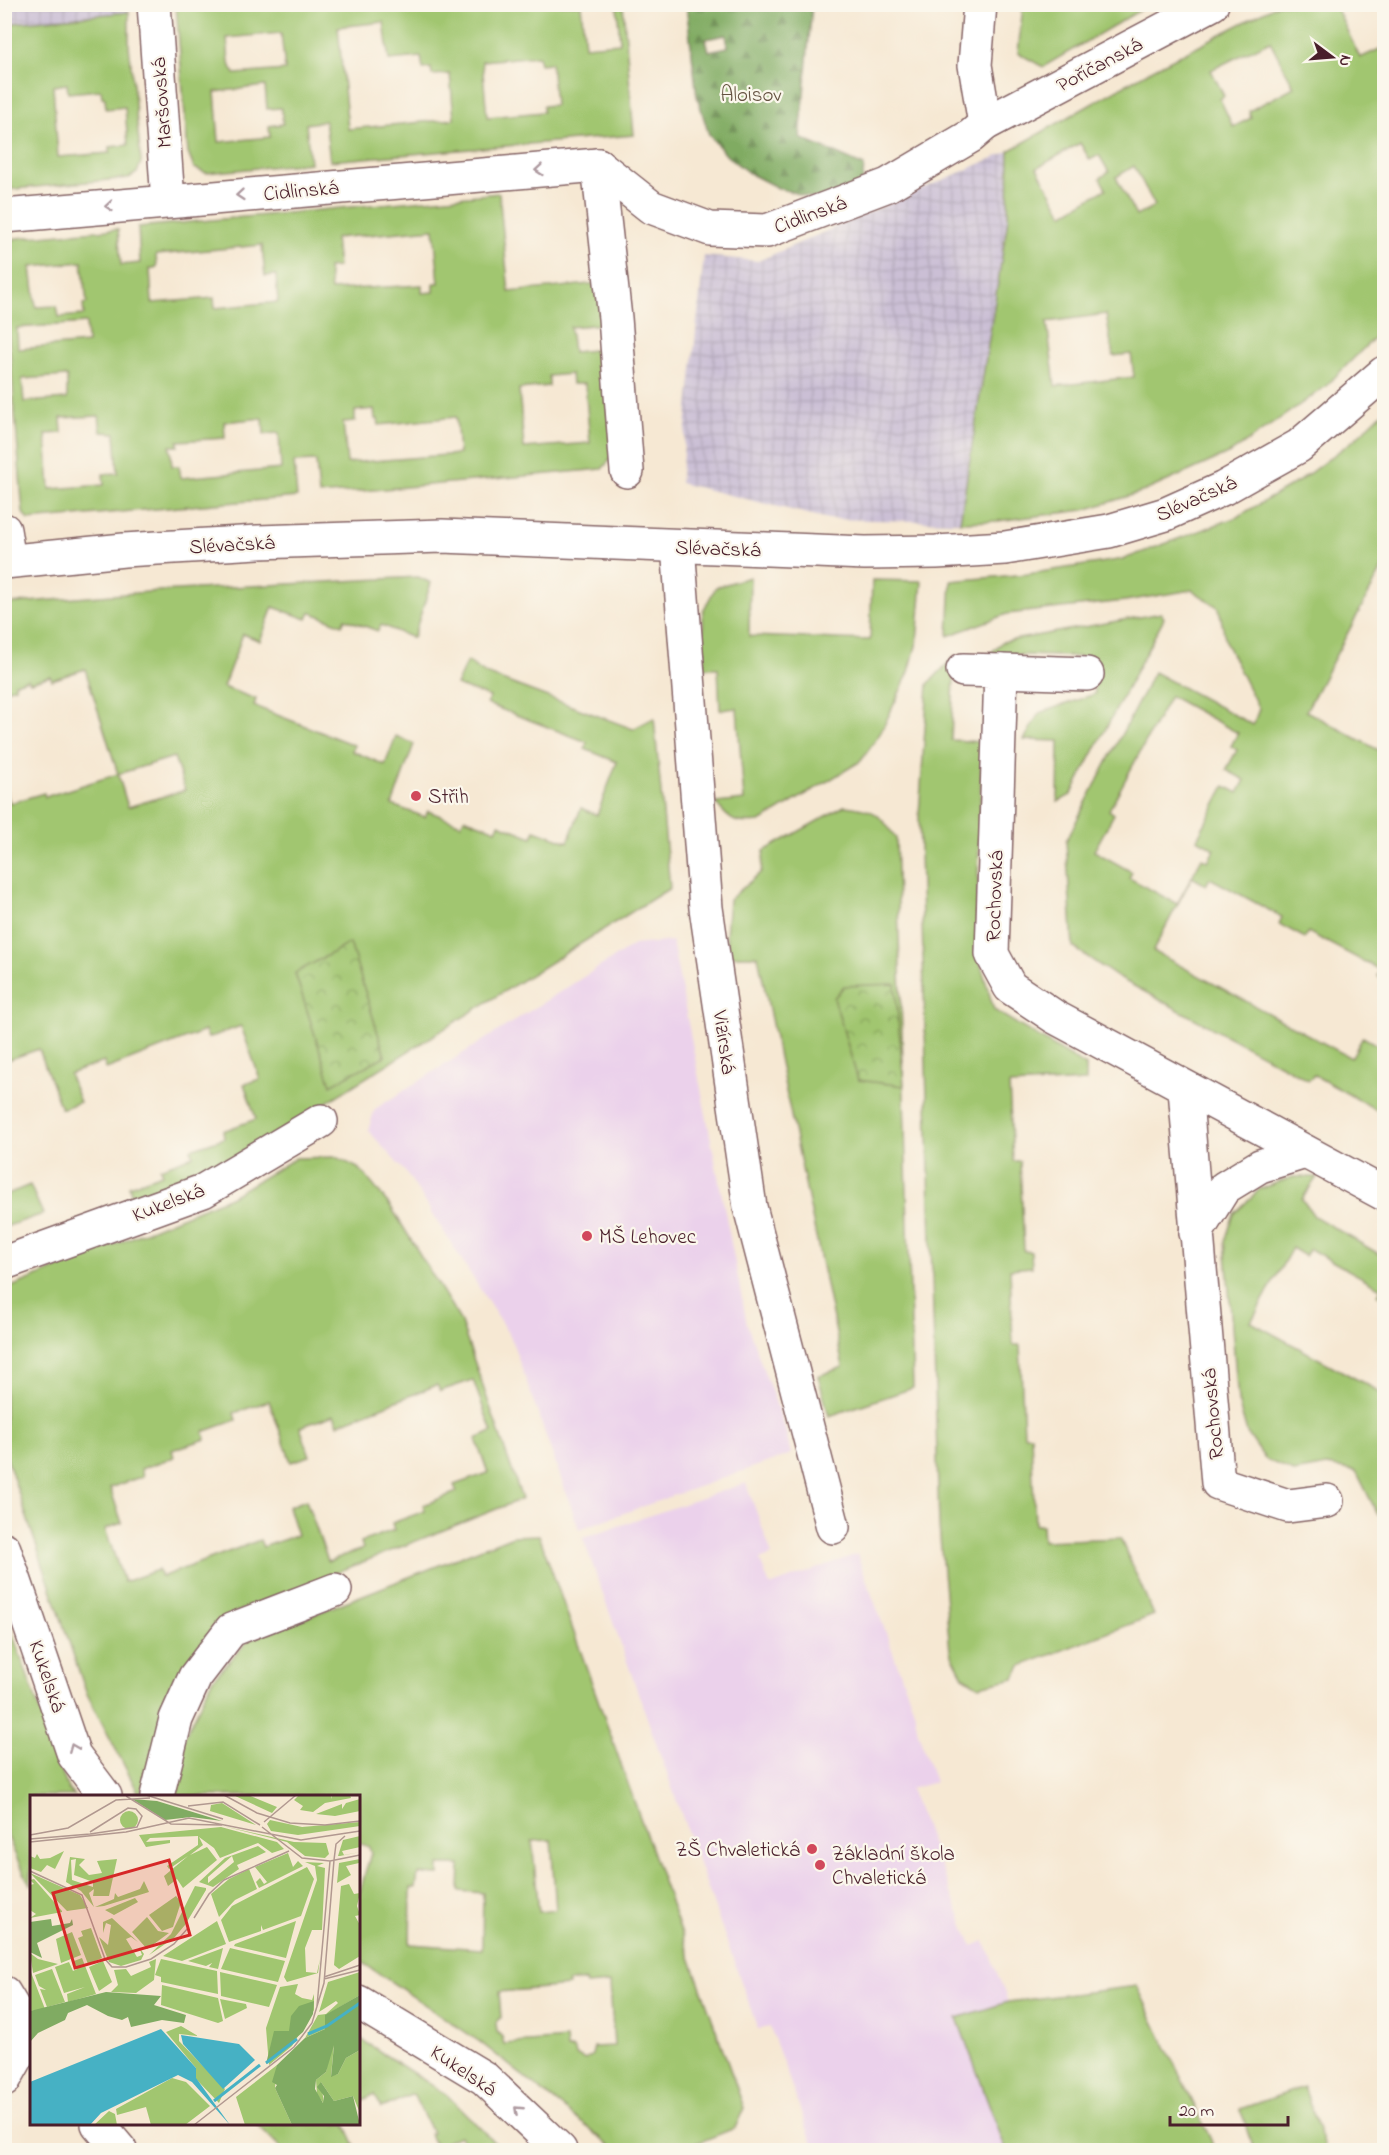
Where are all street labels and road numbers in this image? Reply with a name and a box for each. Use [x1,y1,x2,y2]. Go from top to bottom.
street label: Poříčanská [1052,30,1149,101]
street label: Maršovská [145,56,181,149]
street label: Cidlinská [262,174,340,210]
street label: Cidlinská [770,189,852,243]
street label: Slévačská [1152,469,1242,531]
street label: Slévačská [189,529,276,563]
street label: Slévačská [675,534,762,566]
street label: Rochovská [979,850,1013,942]
street label: Vizírská [704,1007,742,1077]
street label: Kukelská [128,1176,209,1231]
street label: Rochovská [1195,1367,1233,1461]
street label: Kukelská [20,1636,73,1717]
street label: Kukelská [423,2038,503,2105]

